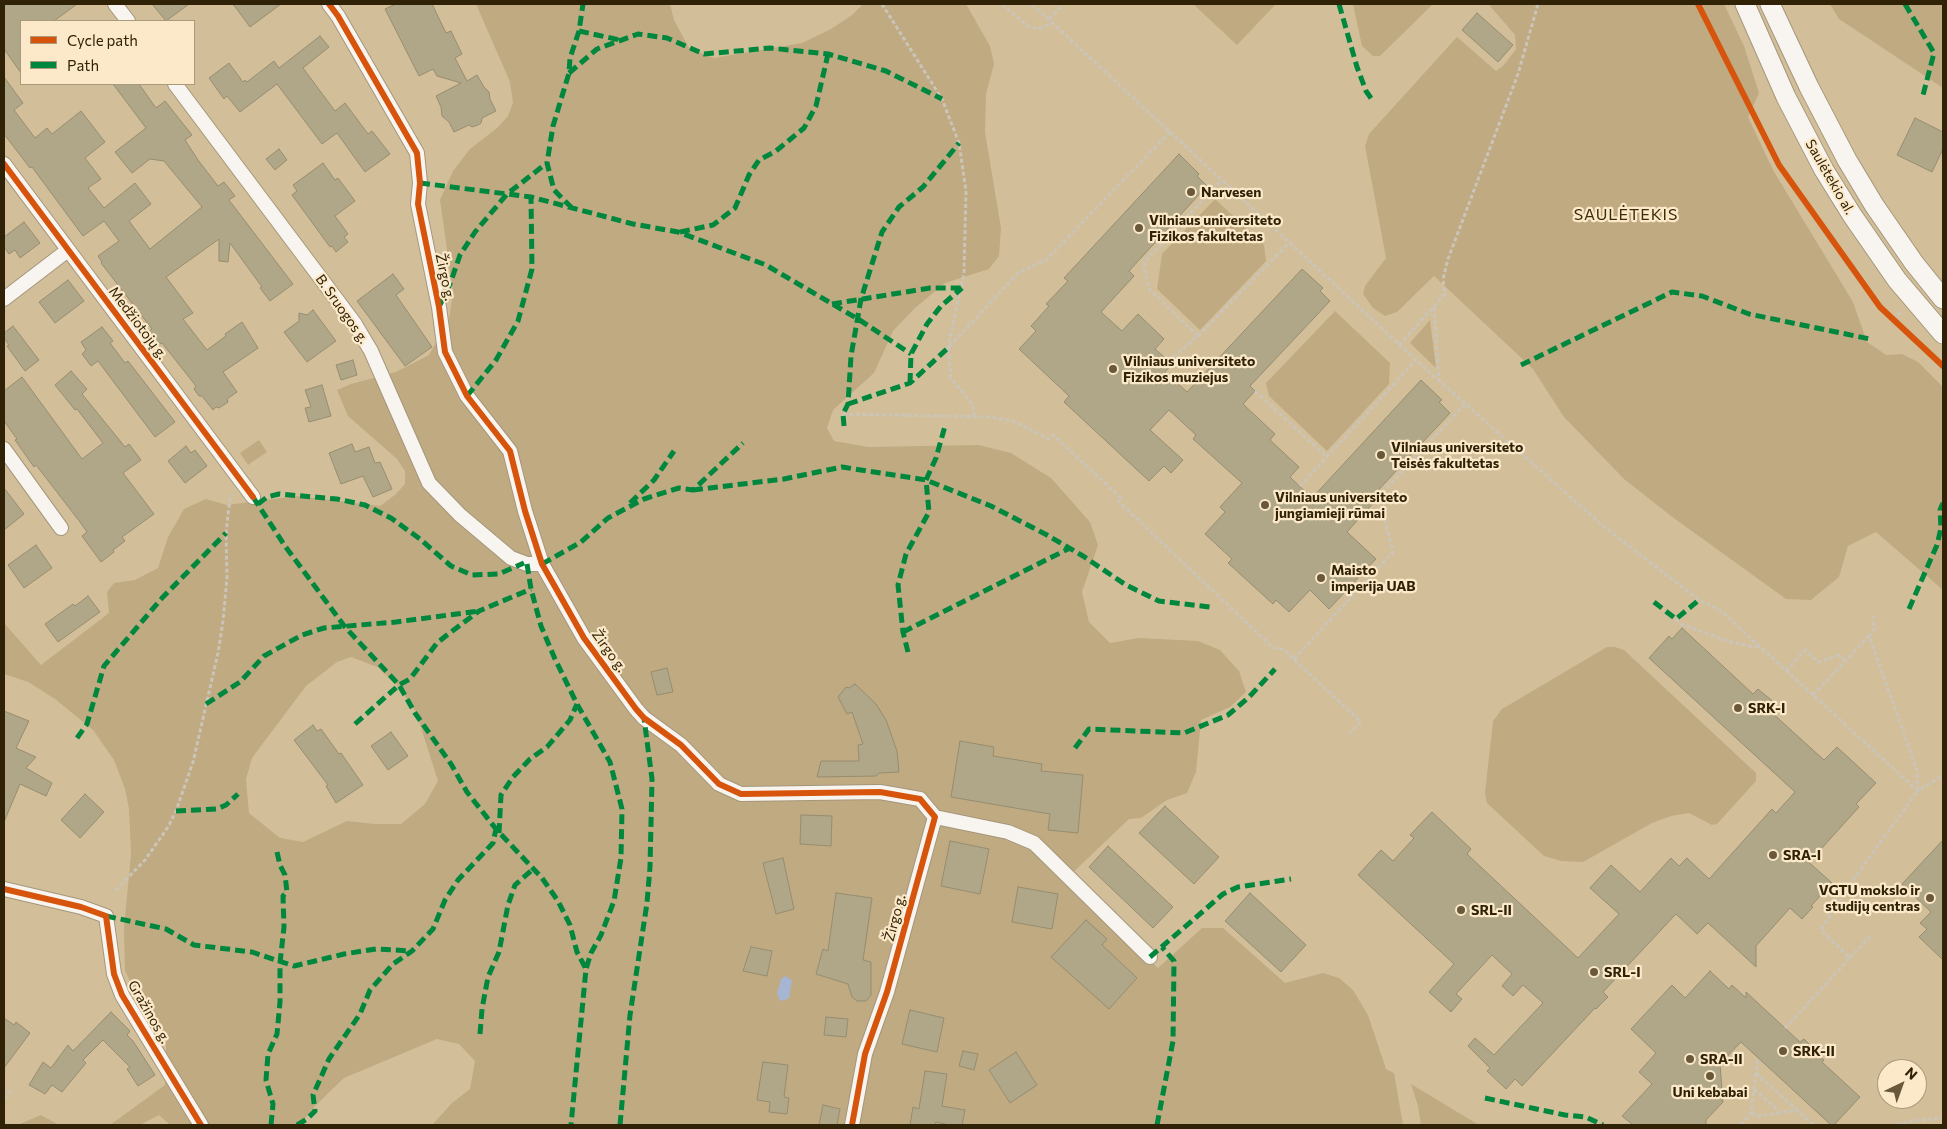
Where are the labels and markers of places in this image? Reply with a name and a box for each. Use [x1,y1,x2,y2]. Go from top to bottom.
place label: Narvesen [1201,184,1261,200]
marker: Narvesen [1185,186,1197,198]
place label: Vilniaus universiteto Fizikos fakultetas [1149,212,1281,244]
marker: Vilniaus universiteto Fizikos fakultetas [1133,222,1145,234]
place label: Vilniaus universiteto Fizikos muziejus [1123,353,1255,386]
marker: Vilniaus universiteto Fizikos muziejus [1107,363,1119,375]
place label: Vilniaus universiteto Teisės fakultetas [1391,439,1523,472]
marker: Vilniaus universiteto Teisės fakultetas [1375,449,1387,461]
place label: Vilniaus universiteto jungiamieji rūmai [1275,489,1407,522]
marker: Vilniaus universiteto jungiamieji rūmai [1259,499,1271,511]
place label: Maisto imperija UAB [1331,562,1415,594]
marker: Maisto imperija UAB [1315,572,1327,584]
place label: SRK-I [1748,700,1785,716]
marker: SRK-I [1732,702,1744,714]
place label: SRA-I [1783,847,1821,863]
marker: SRA-I [1767,849,1779,861]
place label: VGTU mokslo ir studijų centras [1819,882,1920,914]
marker: VGTU mokslo ir studijų centras [1924,892,1936,904]
place label: SRL-II [1471,902,1512,918]
marker: SRL-II [1455,904,1467,916]
place label: SRL-I [1604,964,1641,980]
marker: SRL-I [1588,966,1600,978]
place label: SRK-II [1793,1043,1835,1059]
marker: SRK-II [1777,1045,1789,1057]
place label: SRA-II [1700,1051,1743,1067]
marker: SRA-II [1684,1053,1696,1065]
marker: Uni kebabai [1704,1070,1716,1082]
place label: Uni kebabai [1672,1084,1748,1100]

